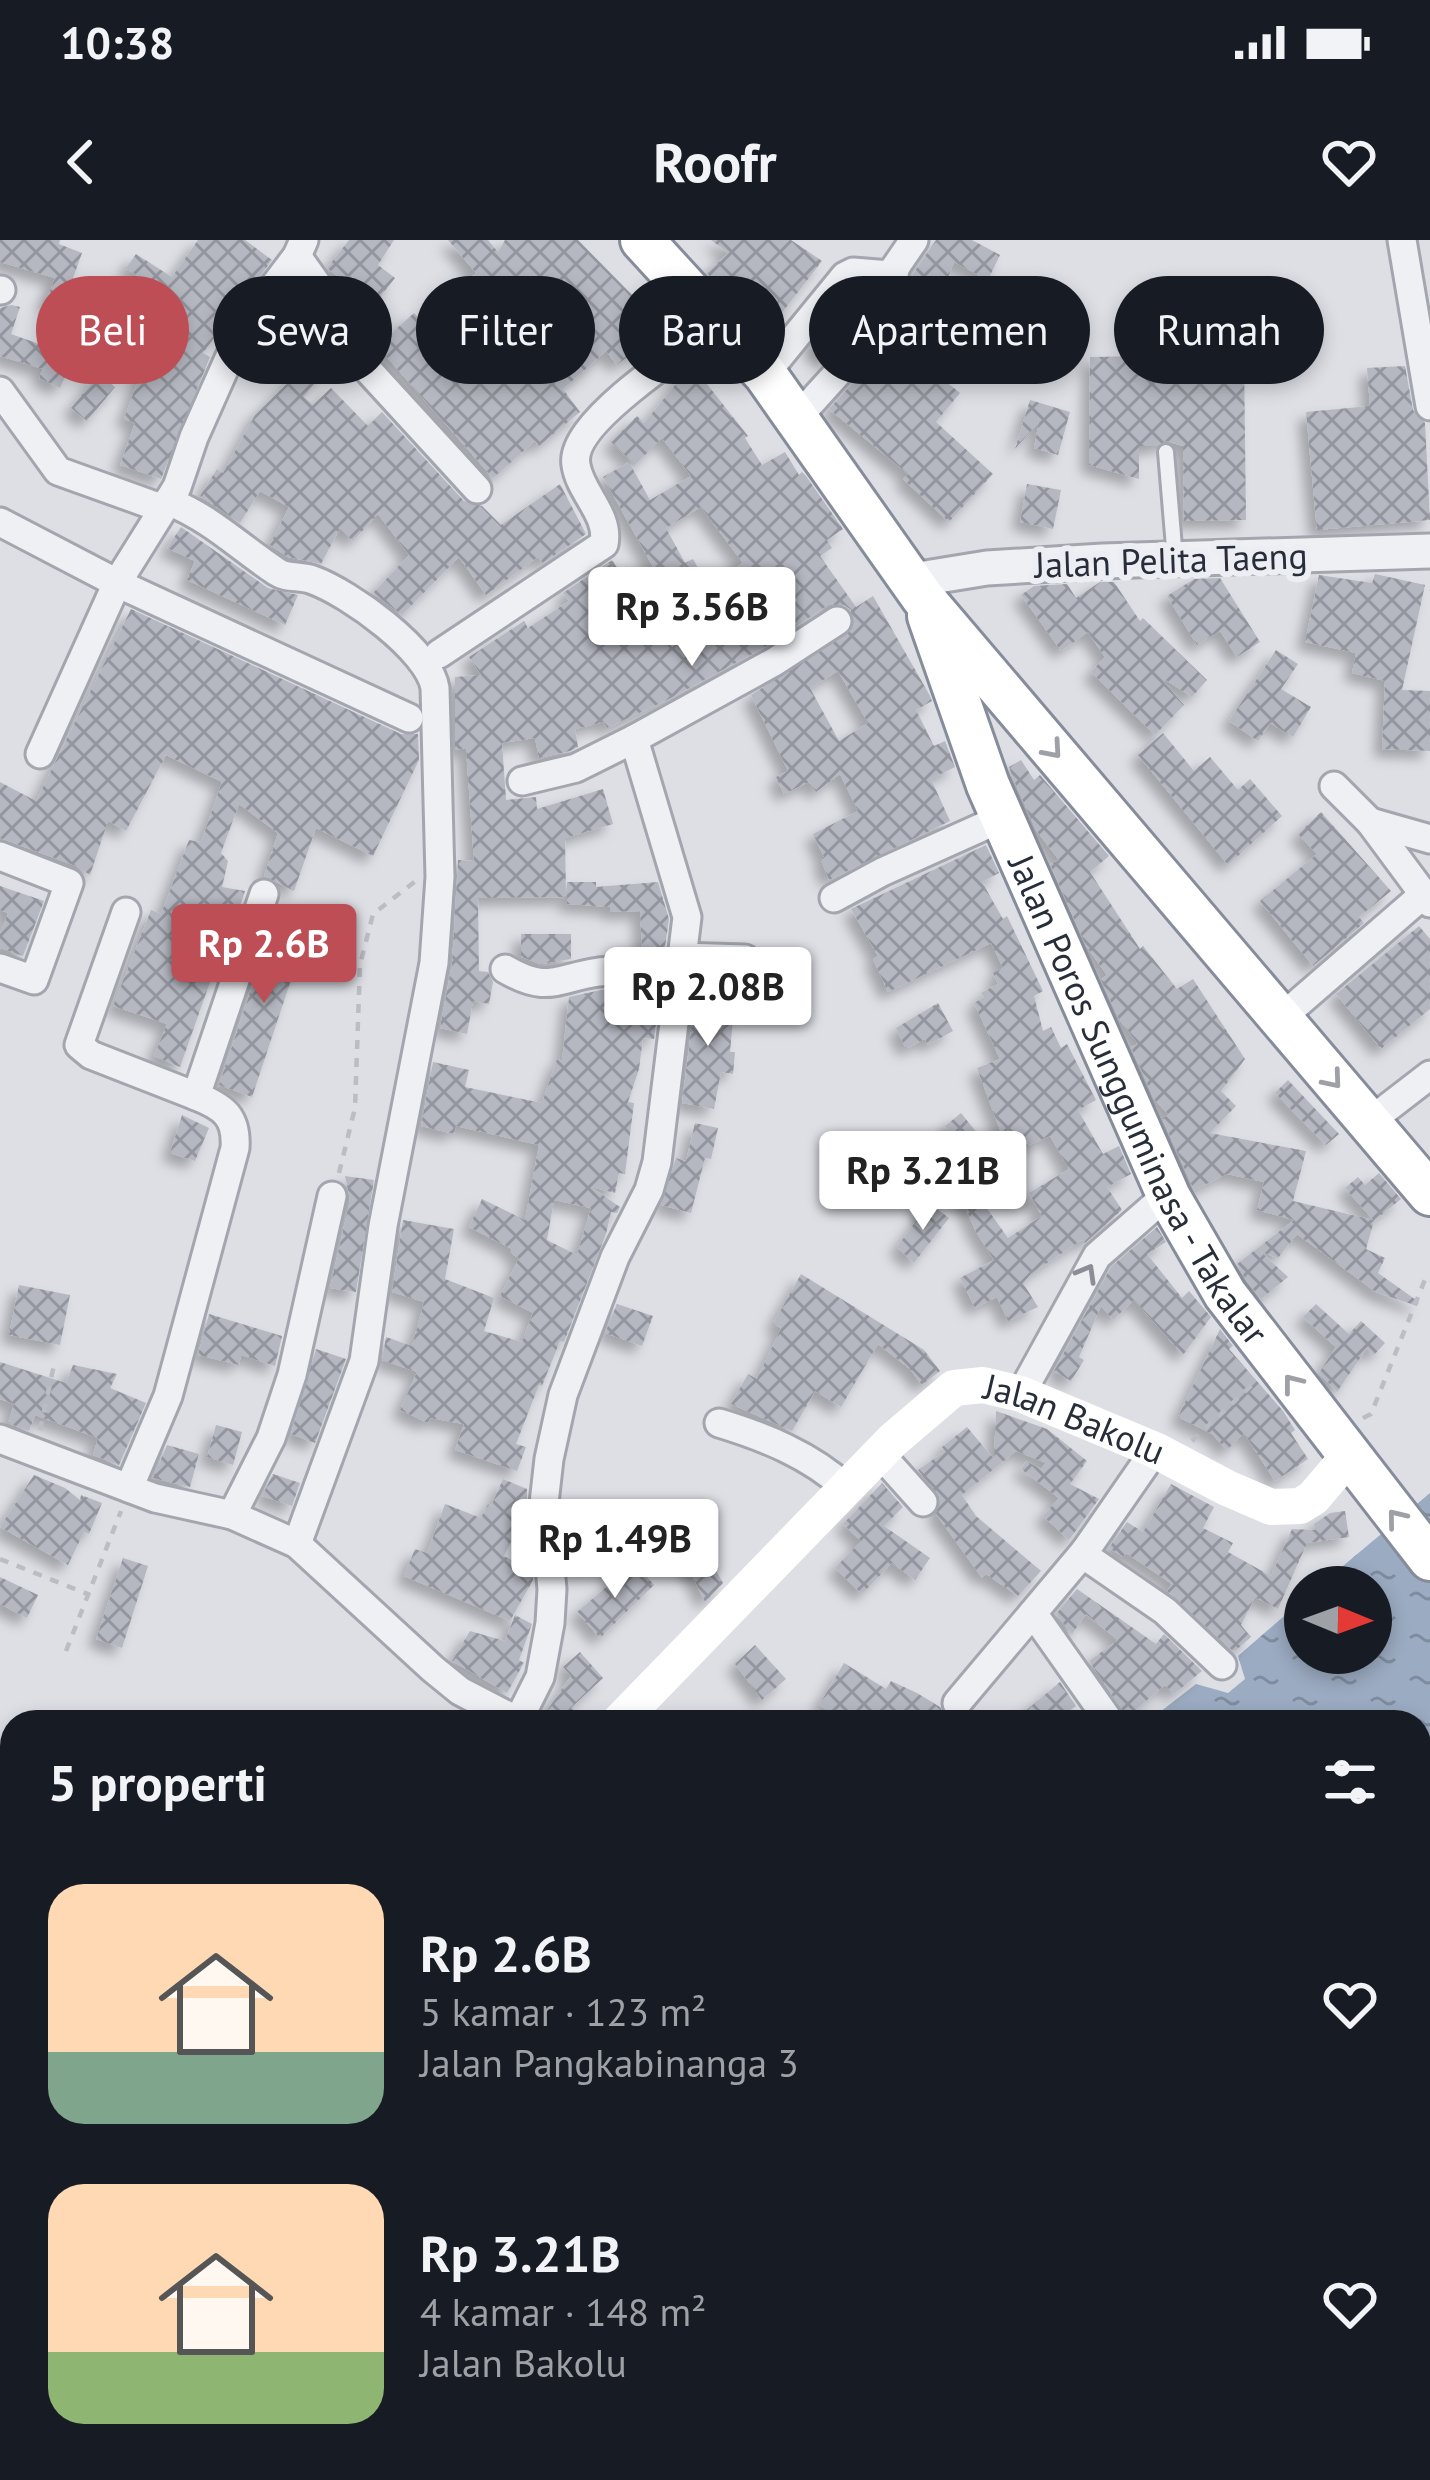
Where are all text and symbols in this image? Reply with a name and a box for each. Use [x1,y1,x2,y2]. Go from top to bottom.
text: 10:38 [60,13,174,71]
text: Roofr [653,127,777,197]
icon: back [48,129,114,195]
icon: heart [1316,129,1382,195]
chip: Beli [36,276,189,384]
chip: Sewa [213,276,392,384]
chip: Filter [416,276,595,384]
chip: Baru [619,276,785,384]
chip: Apartemen [809,276,1090,384]
chip: Rumah [1114,276,1324,384]
street label: Jalan Pelita Taeng [1032,531,1308,588]
pin: Rp 3.56B [568,567,816,669]
text: Rp 3.56B [615,580,769,631]
one-way arrow [1039,737,1060,758]
street label: Jalan Poros Sungguminasa - Takalar [998,845,1279,1354]
pin: Rp 2.6B [153,904,375,1006]
text: Rp 2.6B [198,917,330,968]
pin: Rp 2.08B [584,947,832,1049]
text: Rp 2.08B [631,960,785,1011]
one-way arrow [1318,1066,1340,1088]
pin: Rp 3.21B [799,1131,1047,1233]
text: Rp 3.21B [846,1144,1000,1195]
one-way arrow [1073,1264,1095,1286]
street label: Jalan Bakolu [978,1362,1172,1475]
one-way arrow [1285,1375,1306,1397]
pin: Rp 1.49B [491,1499,739,1601]
one-way arrow [1389,1509,1411,1531]
text: Rp 1.49B [538,1512,692,1563]
north arrow [1284,1566,1392,1674]
map controls [1284,1566,1392,1674]
text: 5 properti [48,1749,267,1815]
icon: filters [1317,1749,1383,1815]
text: Rp 2.6B [420,1920,592,1986]
icon: home [144,1932,288,2076]
icon: heart [1317,1971,1383,2037]
text: 5 kamar · 123 m² [420,1986,706,2037]
text: Jalan Pangkabinanga 3 [420,2037,799,2088]
text: Rp 3.21B [420,2220,621,2286]
icon: home [144,2232,288,2376]
icon: heart [1317,2271,1383,2337]
text: 4 kamar · 148 m² [420,2286,706,2337]
text: Jalan Bakolu [420,2337,627,2388]

